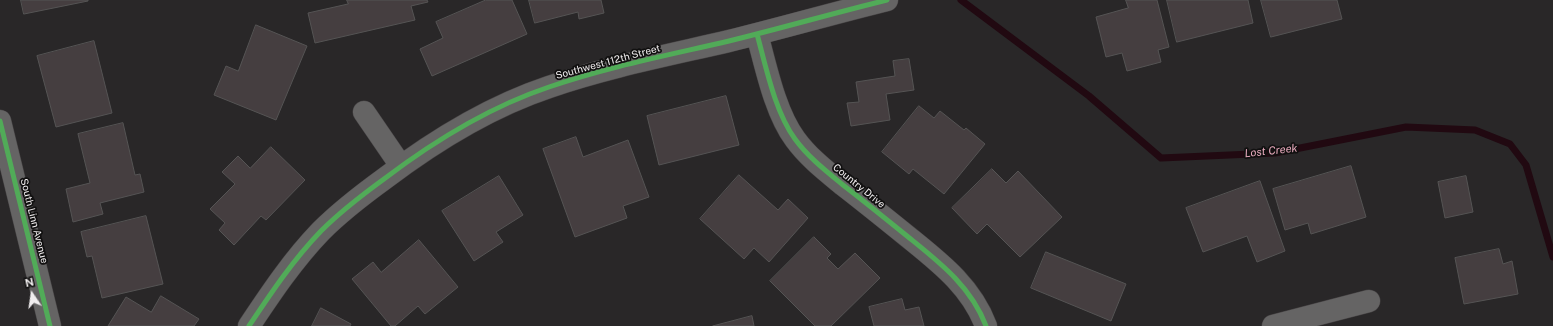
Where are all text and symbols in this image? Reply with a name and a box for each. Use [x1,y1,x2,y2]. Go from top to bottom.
street label: Southwest 112th Street [554,42,662,82]
water label: Lost Creek [1244,142,1298,160]
street label: Country Drive [831,161,887,211]
street label: South Linn Avenue [18,177,50,265]
north arrow [12,274,52,314]
text: N [24,275,35,289]

